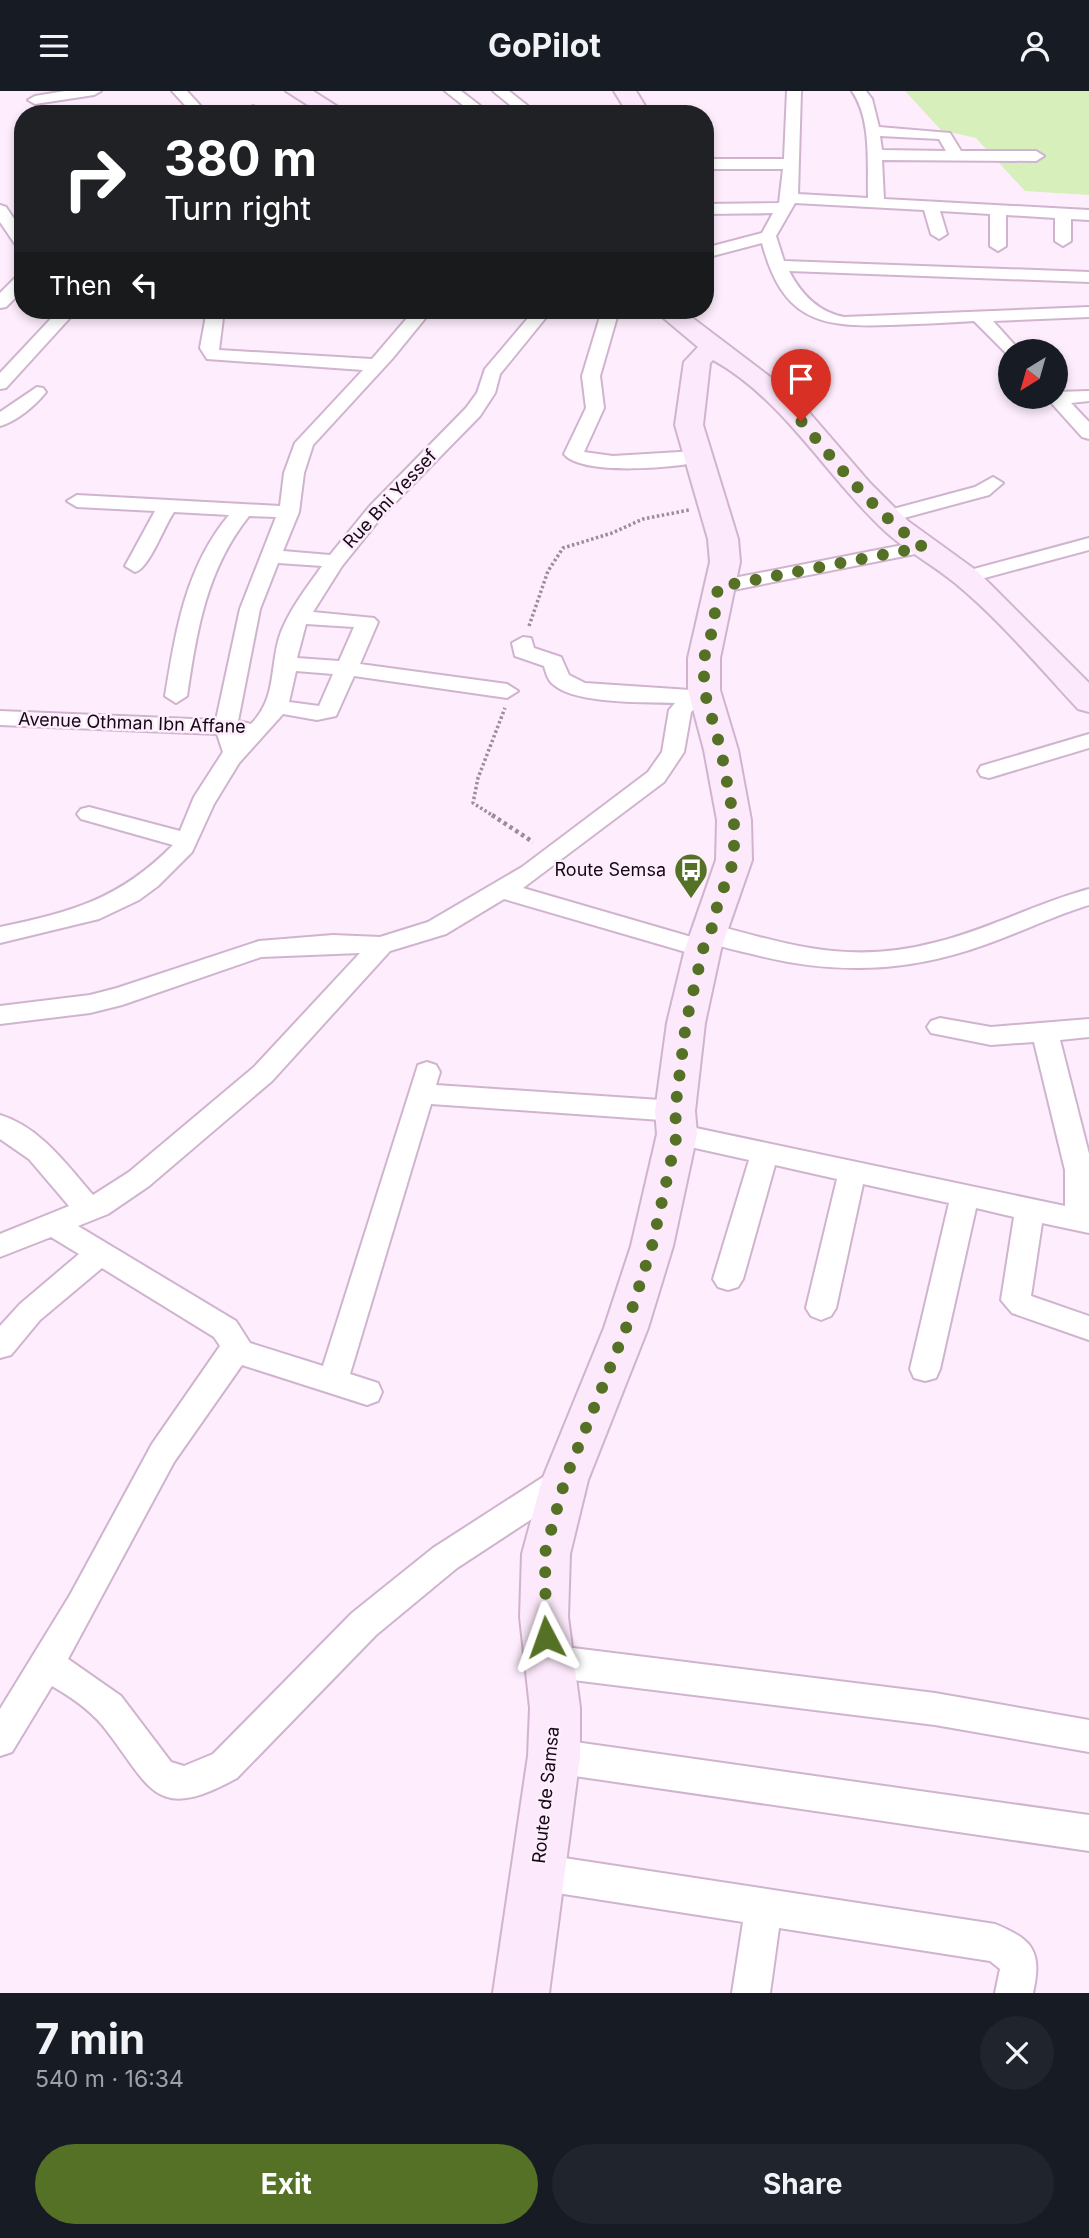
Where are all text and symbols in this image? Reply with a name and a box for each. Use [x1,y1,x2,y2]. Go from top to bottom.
text: GoPilot [488,26,601,65]
icon: menu [35,27,73,65]
icon: person [1016,27,1054,65]
text: 380 m [164,129,317,188]
icon: right [49,133,140,224]
text: Turn right [164,189,311,228]
icon: left [126,266,164,304]
text: Then [49,270,112,301]
north arrow [998,339,1068,409]
map controls [998,339,1068,409]
pin [771,349,831,421]
icon: arrive [782,360,820,398]
street label: Rue Bni Yessef [339,445,441,552]
street label: Avenue Othman Ibn Affane [18,708,246,737]
bus stop icon: Route Semsa [672,851,710,900]
place label: Route Semsa [555,859,666,880]
position arrow [509,1600,583,1674]
street label: Route de Samsa [528,1725,563,1864]
text: 7 min [35,2013,145,2064]
button: close [980,2016,1054,2090]
text: 540 m · 16:34 [35,2065,184,2093]
button: Exit [35,2144,538,2224]
button: Share [552,2144,1054,2224]

